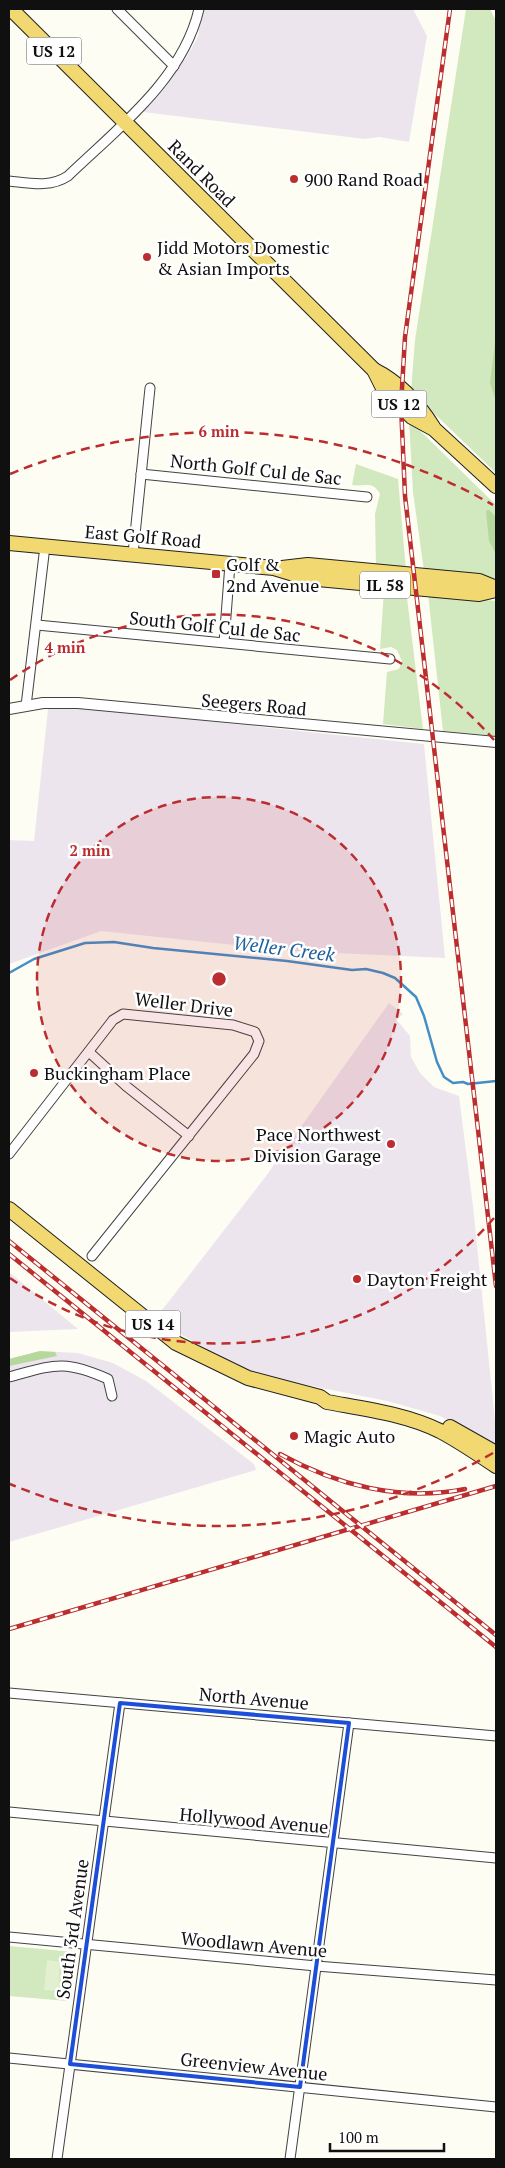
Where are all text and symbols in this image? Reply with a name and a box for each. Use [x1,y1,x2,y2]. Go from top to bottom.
road number: US 12 [27,37,82,64]
street label: Rand Road [163,134,241,212]
place label: 900 Rand Road [304,167,423,191]
marker: 900 Rand Road [288,173,300,185]
place label: Jidd Motors Domestic & Asian Imports [157,235,330,280]
marker: Jidd Motors Domestic & Asian Imports [141,251,153,263]
road number: US 12 [372,390,426,418]
text: 6 min [198,421,240,441]
street label: North Golf Cul de Sac [169,448,343,490]
street label: East Golf Road [84,519,202,553]
place label: Golf & 2nd Avenue [226,552,319,597]
marker: Golf & 2nd Avenue [210,568,222,580]
road number: IL 58 [360,572,410,598]
street label: South Golf Cul de Sac [128,605,302,647]
text: 4 min [44,637,86,657]
street label: Seegers Road [200,687,308,721]
text: 2 min [69,840,111,860]
water label: Weller Creek [232,929,337,967]
centre of rings [210,970,228,988]
street label: Weller Drive [133,986,235,1022]
place label: Buckingham Place [44,1061,191,1085]
marker: Buckingham Place [28,1067,40,1079]
place label: Pace Northwest Division Garage [254,1122,381,1167]
marker: Pace Northwest Division Garage [385,1138,397,1150]
place label: Dayton Freight [367,1267,488,1291]
marker: Dayton Freight [351,1273,363,1285]
road number: US 14 [126,1310,180,1338]
place label: Magic Auto [304,1424,395,1448]
marker: Magic Auto [288,1430,300,1442]
street label: North Avenue [198,1681,310,1715]
street label: Hollywood Avenue [179,1802,329,1838]
street label: South 3rd Avenue [50,1858,94,2000]
street label: Woodlawn Avenue [180,1926,328,1962]
street label: Greenview Avenue [179,2046,329,2086]
scale bar [330,2120,444,2152]
text: 100 m [338,2127,379,2147]

